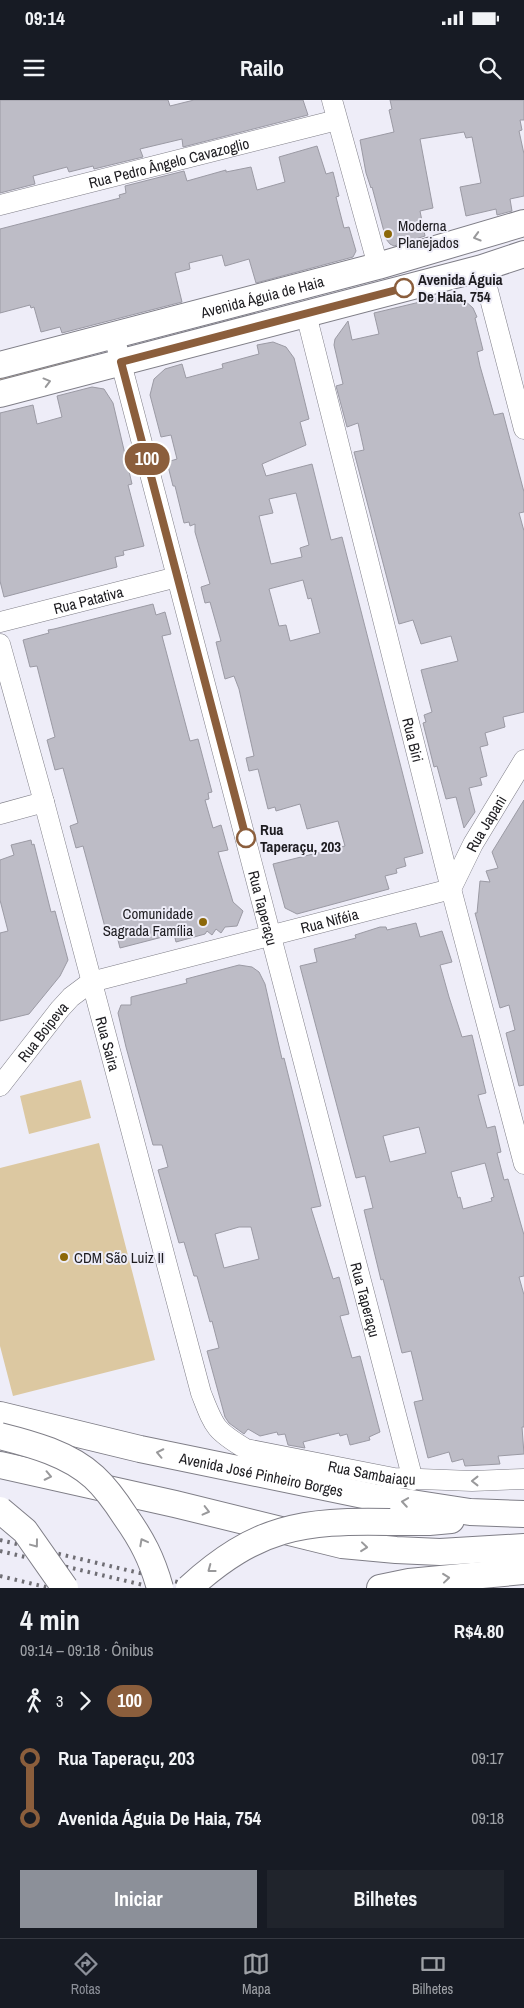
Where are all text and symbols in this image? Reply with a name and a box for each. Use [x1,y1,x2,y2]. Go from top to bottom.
text: 09:14 [25,5,65,31]
text: Railo [240,53,284,83]
icon: menu [20,54,48,82]
icon: search [476,54,504,82]
street label: Rua Pedro Ângelo Cavazoglio [86,132,251,193]
place label: Moderna Planejados [398,215,459,253]
marker: Moderna Planejados [382,228,394,240]
one-way arrow [474,231,482,241]
place label: Avenida Águia De Haia, 754 [418,269,503,307]
street label: Avenida Águia de Haia [197,270,326,323]
marker: Avenida Águia De Haia, 754 [394,278,414,298]
one-way arrow [43,377,51,387]
line badge: 100 [118,443,176,475]
text: 100 [135,446,159,471]
street label: Rua Patativa [51,581,125,619]
street label: Rua Biri [398,715,429,764]
street label: Rua Japani [460,791,511,855]
place label: Rua Taperaçu, 203 [260,819,341,857]
marker: Rua Taperaçu, 203 [236,828,256,848]
street label: Rua Taperaçu [244,868,283,948]
place label: Comunidade Sagrada Família [103,903,193,941]
street label: Rua Niféia [298,903,361,938]
marker: Comunidade Sagrada Família [197,916,209,928]
street label: Rua Boipeva [12,997,73,1066]
street label: Rua Saira [91,1014,125,1073]
place label: CDM São Luiz II [74,1247,164,1268]
marker: CDM São Luiz II [58,1251,70,1263]
street label: Rua Taperaçu [346,1260,386,1339]
street label: Avenida José Pinheiro Borges [177,1447,345,1501]
one-way arrow [155,1448,164,1459]
street label: Rua Sambaiaçu [326,1455,416,1489]
one-way arrow [43,1470,52,1480]
one-way arrow [471,1476,479,1486]
one-way arrow [401,1497,409,1508]
one-way arrow [202,1505,211,1516]
one-way arrow [29,1538,38,1548]
one-way arrow [139,1539,149,1548]
one-way arrow [361,1541,369,1552]
one-way arrow [207,1563,217,1572]
one-way arrow [442,1573,450,1584]
text: 4 min [20,1601,80,1639]
text: R$4.80 [454,1618,504,1644]
text: 09:14 – 09:18 · Ônibus [20,1639,154,1661]
icon: walk [20,1687,48,1715]
icon: forward [71,1687,99,1715]
text: 100 [117,1688,142,1713]
text: 3 [56,1690,63,1712]
text: Rua Taperaçu, 203 [58,1745,195,1771]
text: 09:17 [471,1747,504,1769]
text: Avenida Águia De Haia, 754 [58,1805,261,1831]
text: 09:18 [471,1807,504,1829]
button: Iniciar [20,1870,257,1928]
button: Bilhetes [267,1870,504,1928]
tab: Rotas [71,1950,101,1998]
tab: Mapa [242,1950,271,1998]
tab: Bilhetes [412,1950,453,1998]

